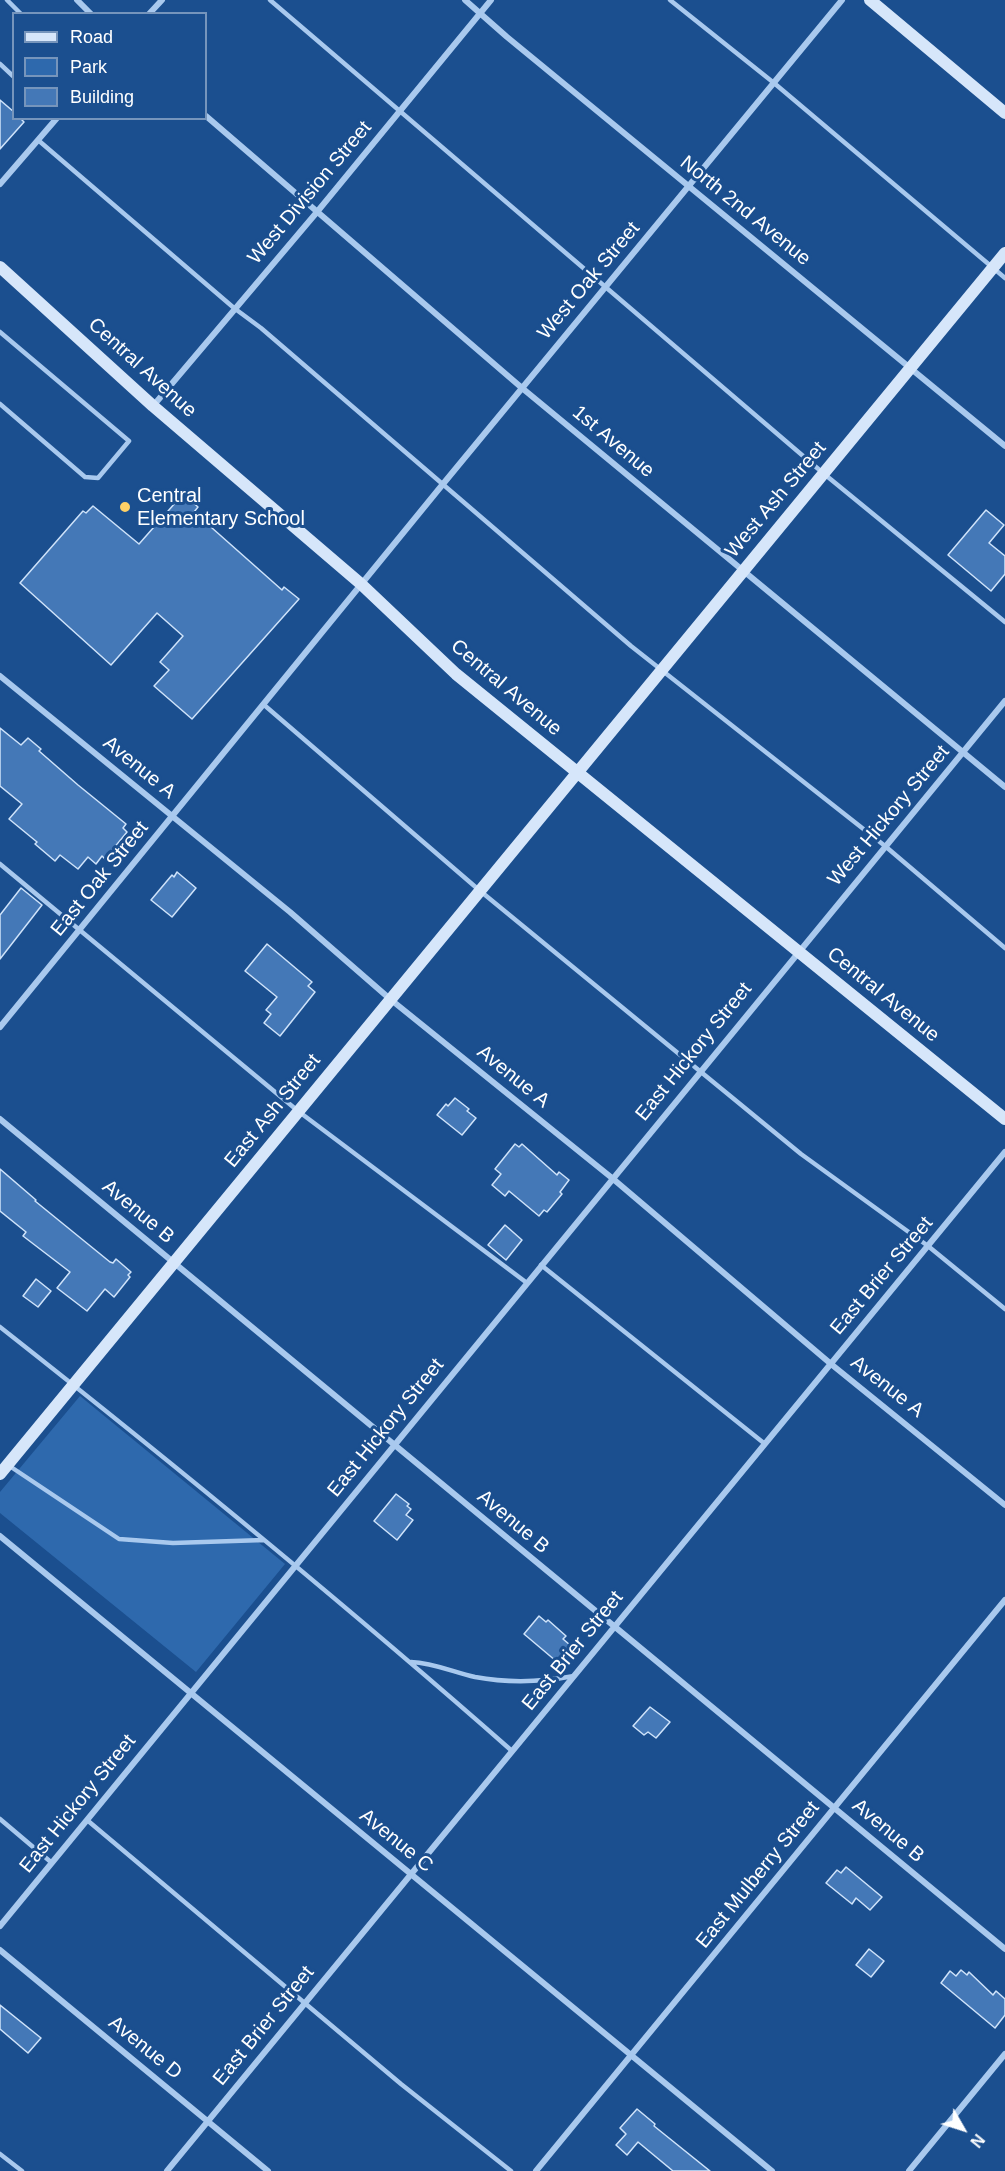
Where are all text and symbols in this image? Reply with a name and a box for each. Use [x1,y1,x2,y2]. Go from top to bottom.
legend [12,12,207,120]
text: Road [70,27,113,47]
text: Park [70,57,107,77]
text: Building [70,87,134,107]
street label: West Division Street [243,116,377,270]
street label: North 2nd Avenue [675,151,815,271]
street label: West Oak Street [533,217,645,345]
street label: Central Avenue [83,313,201,423]
street label: 1st Avenue [567,401,659,483]
street label: West Ash Street [720,437,832,563]
place label: Central Elementary School [137,484,305,531]
marker: Central Elementary School [118,500,132,514]
street label: Central Avenue [446,635,566,741]
street label: Avenue A [98,731,180,805]
street label: West Hickory Street [823,741,955,891]
street label: East Oak Street [46,817,154,941]
street label: Central Avenue [822,942,944,1048]
street label: East Hickory Street [631,978,757,1126]
street label: Avenue A [472,1040,554,1114]
street label: East Ash Street [220,1049,326,1173]
street label: Avenue B [97,1175,179,1249]
street label: East Brier Street [826,1212,938,1340]
street label: Avenue A [846,1351,928,1423]
street label: East Hickory Street [323,1354,449,1502]
street label: Avenue B [472,1485,554,1559]
street label: East Brier Street [518,1586,628,1716]
street label: East Hickory Street [15,1730,141,1878]
street label: Avenue B [847,1794,929,1868]
street label: East Mulberry Street [691,1797,825,1953]
street label: Avenue C [354,1804,438,1878]
street label: East Brier Street [209,1961,319,2091]
street label: Avenue D [103,2011,187,2085]
north arrow [933,2099,993,2159]
text: N [967,2131,988,2150]

